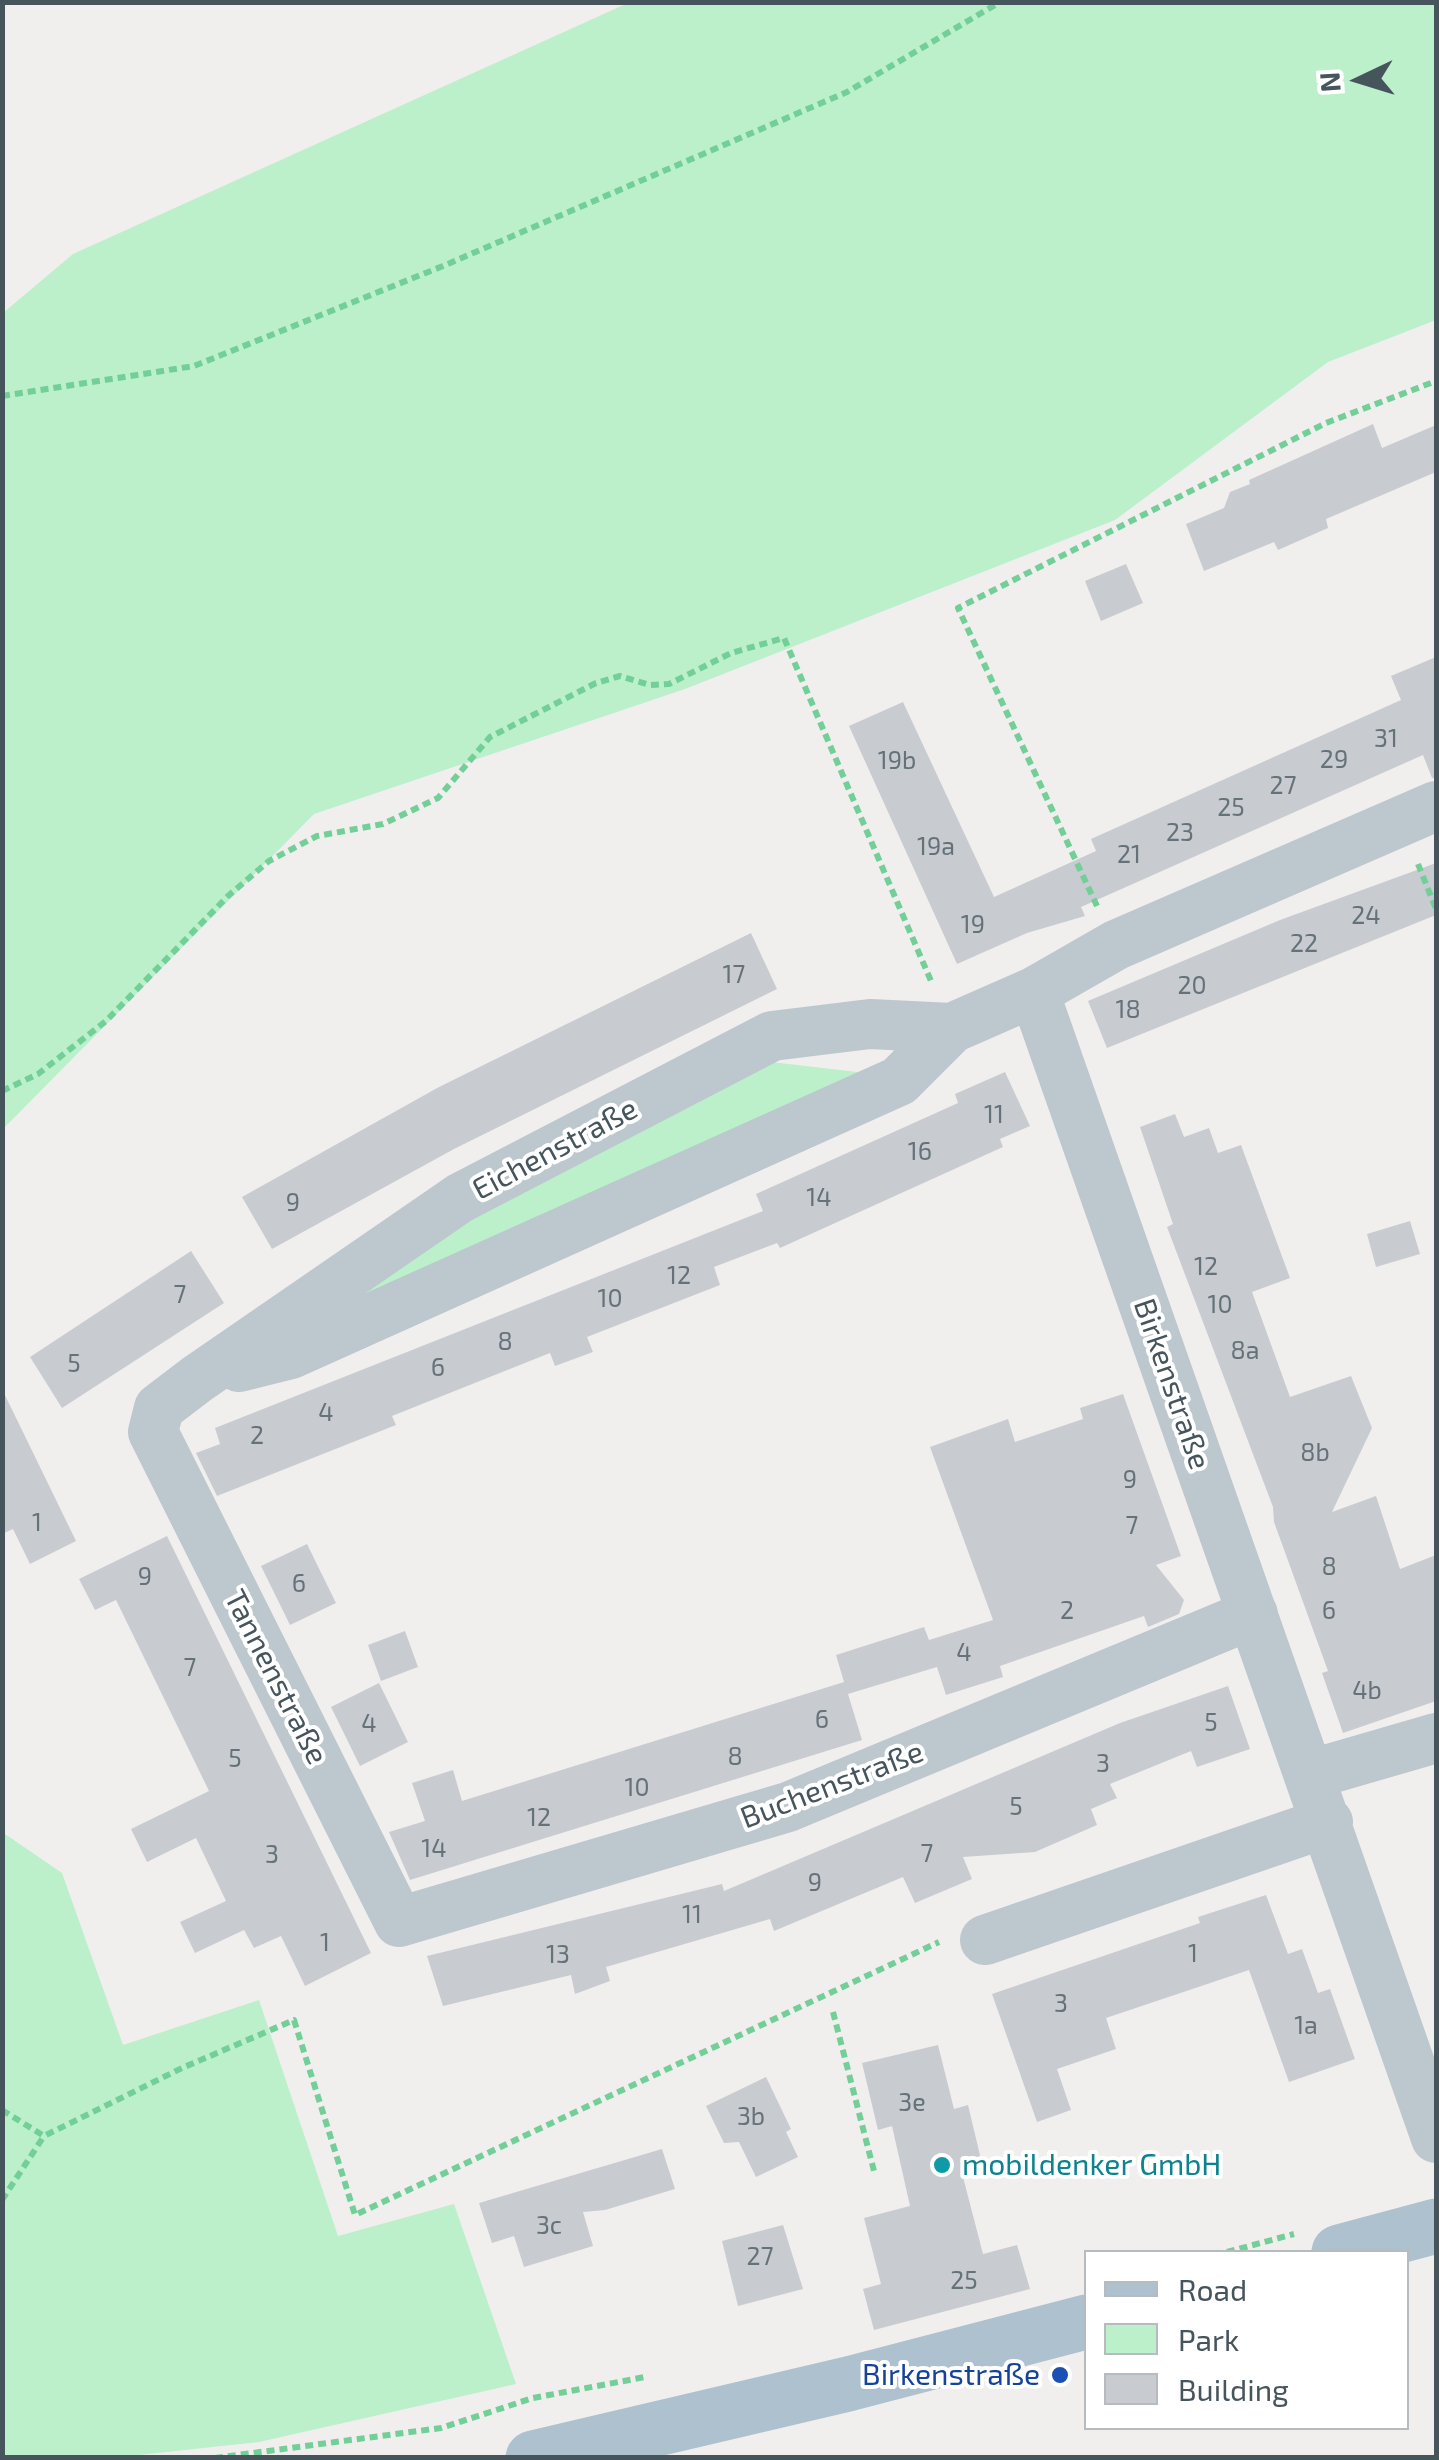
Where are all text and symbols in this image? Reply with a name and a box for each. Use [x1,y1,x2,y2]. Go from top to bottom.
north arrow [1309,30,1409,130]
text: N [1311,71,1347,93]
house number: 31 [1374,724,1398,754]
house number: 29 [1320,745,1348,775]
house number: 19b [878,746,916,776]
house number: 27 [1270,771,1296,801]
house number: 25 [1217,793,1245,823]
house number: 23 [1166,818,1194,848]
house number: 19a [917,832,955,862]
house number: 21 [1117,840,1141,870]
house number: 24 [1351,901,1381,931]
house number: 19 [961,910,985,940]
house number: 22 [1290,929,1318,959]
house number: 17 [723,960,745,990]
house number: 20 [1177,971,1207,1001]
house number: 18 [1115,995,1141,1025]
street label: Eichenstraße [466,1091,644,1207]
house number: 11 [984,1100,1004,1130]
house number: 16 [908,1137,932,1167]
house number: 14 [806,1183,832,1213]
house number: 9 [286,1188,300,1218]
house number: 12 [1194,1252,1218,1282]
house number: 12 [667,1261,691,1291]
house number: 7 [174,1280,186,1310]
house number: 10 [597,1284,623,1314]
house number: 10 [1207,1290,1233,1320]
street label: Birkenstraße [1126,1294,1218,1474]
house number: 8 [497,1327,513,1357]
house number: 8a [1231,1336,1259,1366]
house number: 5 [67,1349,81,1379]
house number: 6 [431,1353,445,1383]
house number: 4 [318,1398,334,1428]
house number: 2 [250,1421,264,1451]
house number: 8b [1300,1438,1330,1468]
house number: 9 [1123,1465,1137,1495]
house number: 1 [32,1508,42,1538]
house number: 7 [1126,1511,1138,1541]
house number: 8 [1321,1552,1337,1582]
house number: 9 [138,1562,152,1592]
house number: 6 [292,1569,306,1599]
street label: Tannenstraße [217,1584,335,1770]
house number: 2 [1060,1596,1074,1626]
house number: 6 [1322,1596,1336,1626]
house number: 4 [956,1638,972,1668]
house number: 7 [184,1653,196,1683]
house number: 4b [1352,1676,1382,1706]
house number: 6 [815,1705,829,1735]
house number: 5 [1204,1708,1218,1738]
house number: 4 [361,1709,377,1739]
street label: Buchenstraße [736,1734,928,1836]
house number: 8 [727,1742,743,1772]
house number: 5 [228,1744,242,1774]
house number: 3 [1096,1749,1110,1779]
house number: 10 [624,1773,650,1803]
house number: 5 [1009,1792,1023,1822]
house number: 12 [527,1803,551,1833]
house number: 14 [421,1834,447,1864]
house number: 7 [921,1839,933,1869]
house number: 3 [265,1840,279,1870]
house number: 9 [808,1868,822,1898]
house number: 11 [682,1900,702,1930]
house number: 1 [320,1928,330,1958]
house number: 1 [1188,1939,1198,1969]
house number: 13 [546,1940,570,1970]
house number: 3 [1054,1989,1068,2019]
house number: 1a [1294,2011,1318,2041]
house number: 3e [898,2088,926,2118]
house number: 3b [737,2102,765,2132]
place label: mobildenker GmbH [962,2147,1221,2183]
marker: mobildenker GmbH [931,2154,953,2176]
house number: 3c [536,2211,562,2241]
house number: 27 [747,2242,773,2272]
legend [1084,2250,1409,2430]
house number: 25 [950,2266,978,2296]
text: Road [1178,2271,1247,2307]
text: Park [1178,2321,1239,2357]
place label: Birkenstraße [862,2357,1040,2393]
marker: Birkenstraße [1049,2364,1071,2386]
text: Building [1178,2371,1289,2407]

